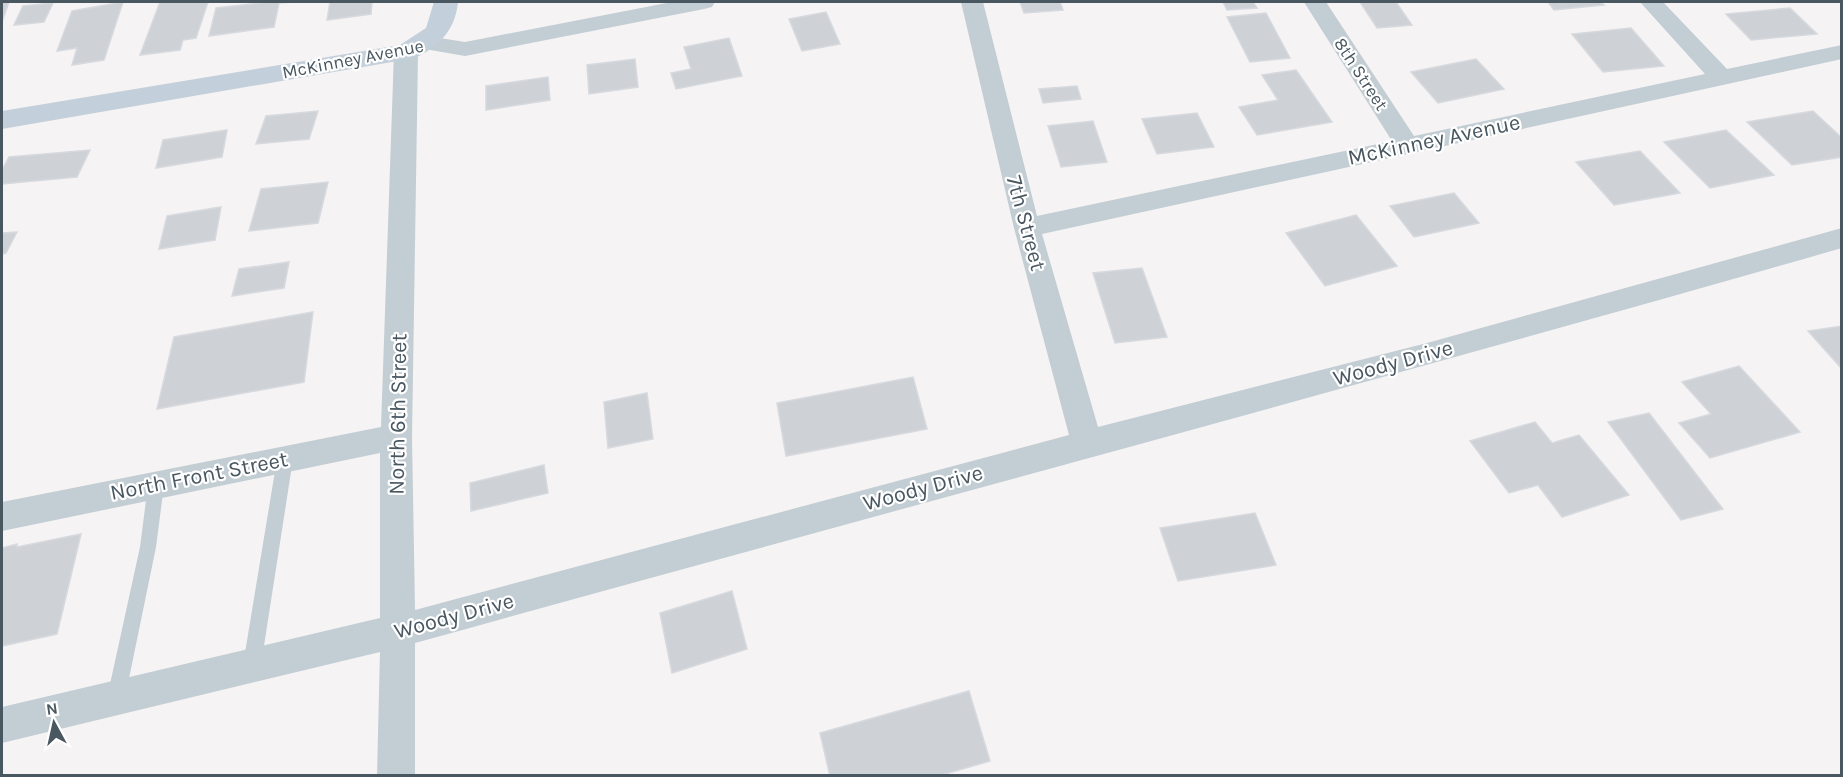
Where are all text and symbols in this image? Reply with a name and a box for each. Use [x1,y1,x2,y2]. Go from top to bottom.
street label: 8th Street [1329,33,1393,115]
street label: McKinney Avenue [280,34,426,84]
street label: McKinney Avenue [1345,109,1523,171]
street label: 7th Street [1001,173,1051,273]
street label: North 6th Street [384,333,412,495]
street label: Woody Drive [1330,335,1456,391]
street label: North Front Street [108,446,290,506]
street label: Woody Drive [860,460,986,516]
street label: Woody Drive [391,588,517,644]
north arrow [24,693,84,753]
text: N [45,698,59,719]

